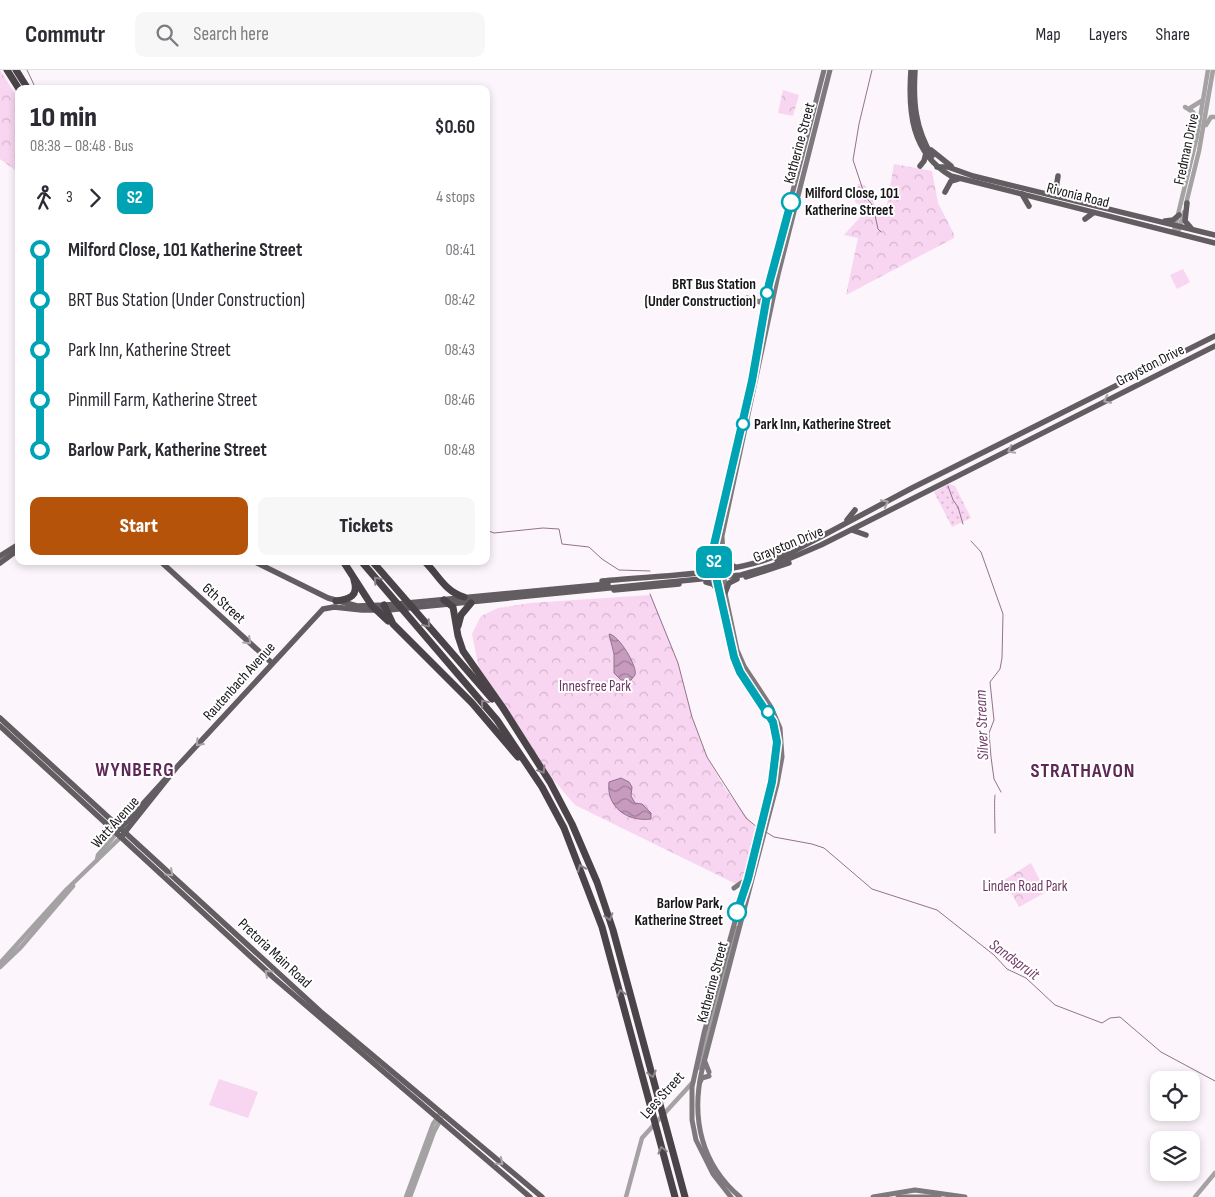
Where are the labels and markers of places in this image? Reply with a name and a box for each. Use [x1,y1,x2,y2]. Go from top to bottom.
place label: Milford Close, 101 Katherine Street [805,184,899,220]
marker: Milford Close, 101 Katherine Street [781,192,801,212]
place label: BRT Bus Station (Under Construction) [644,275,756,311]
marker: BRT Bus Station (Under Construction) [760,286,774,300]
place label: Park Inn, Katherine Street [754,415,891,434]
marker: Park Inn, Katherine Street [736,417,750,431]
unlabelled marker [761,705,775,719]
place label: Barlow Park, Katherine Street [635,894,723,930]
marker: Barlow Park, Katherine Street [727,902,747,922]

